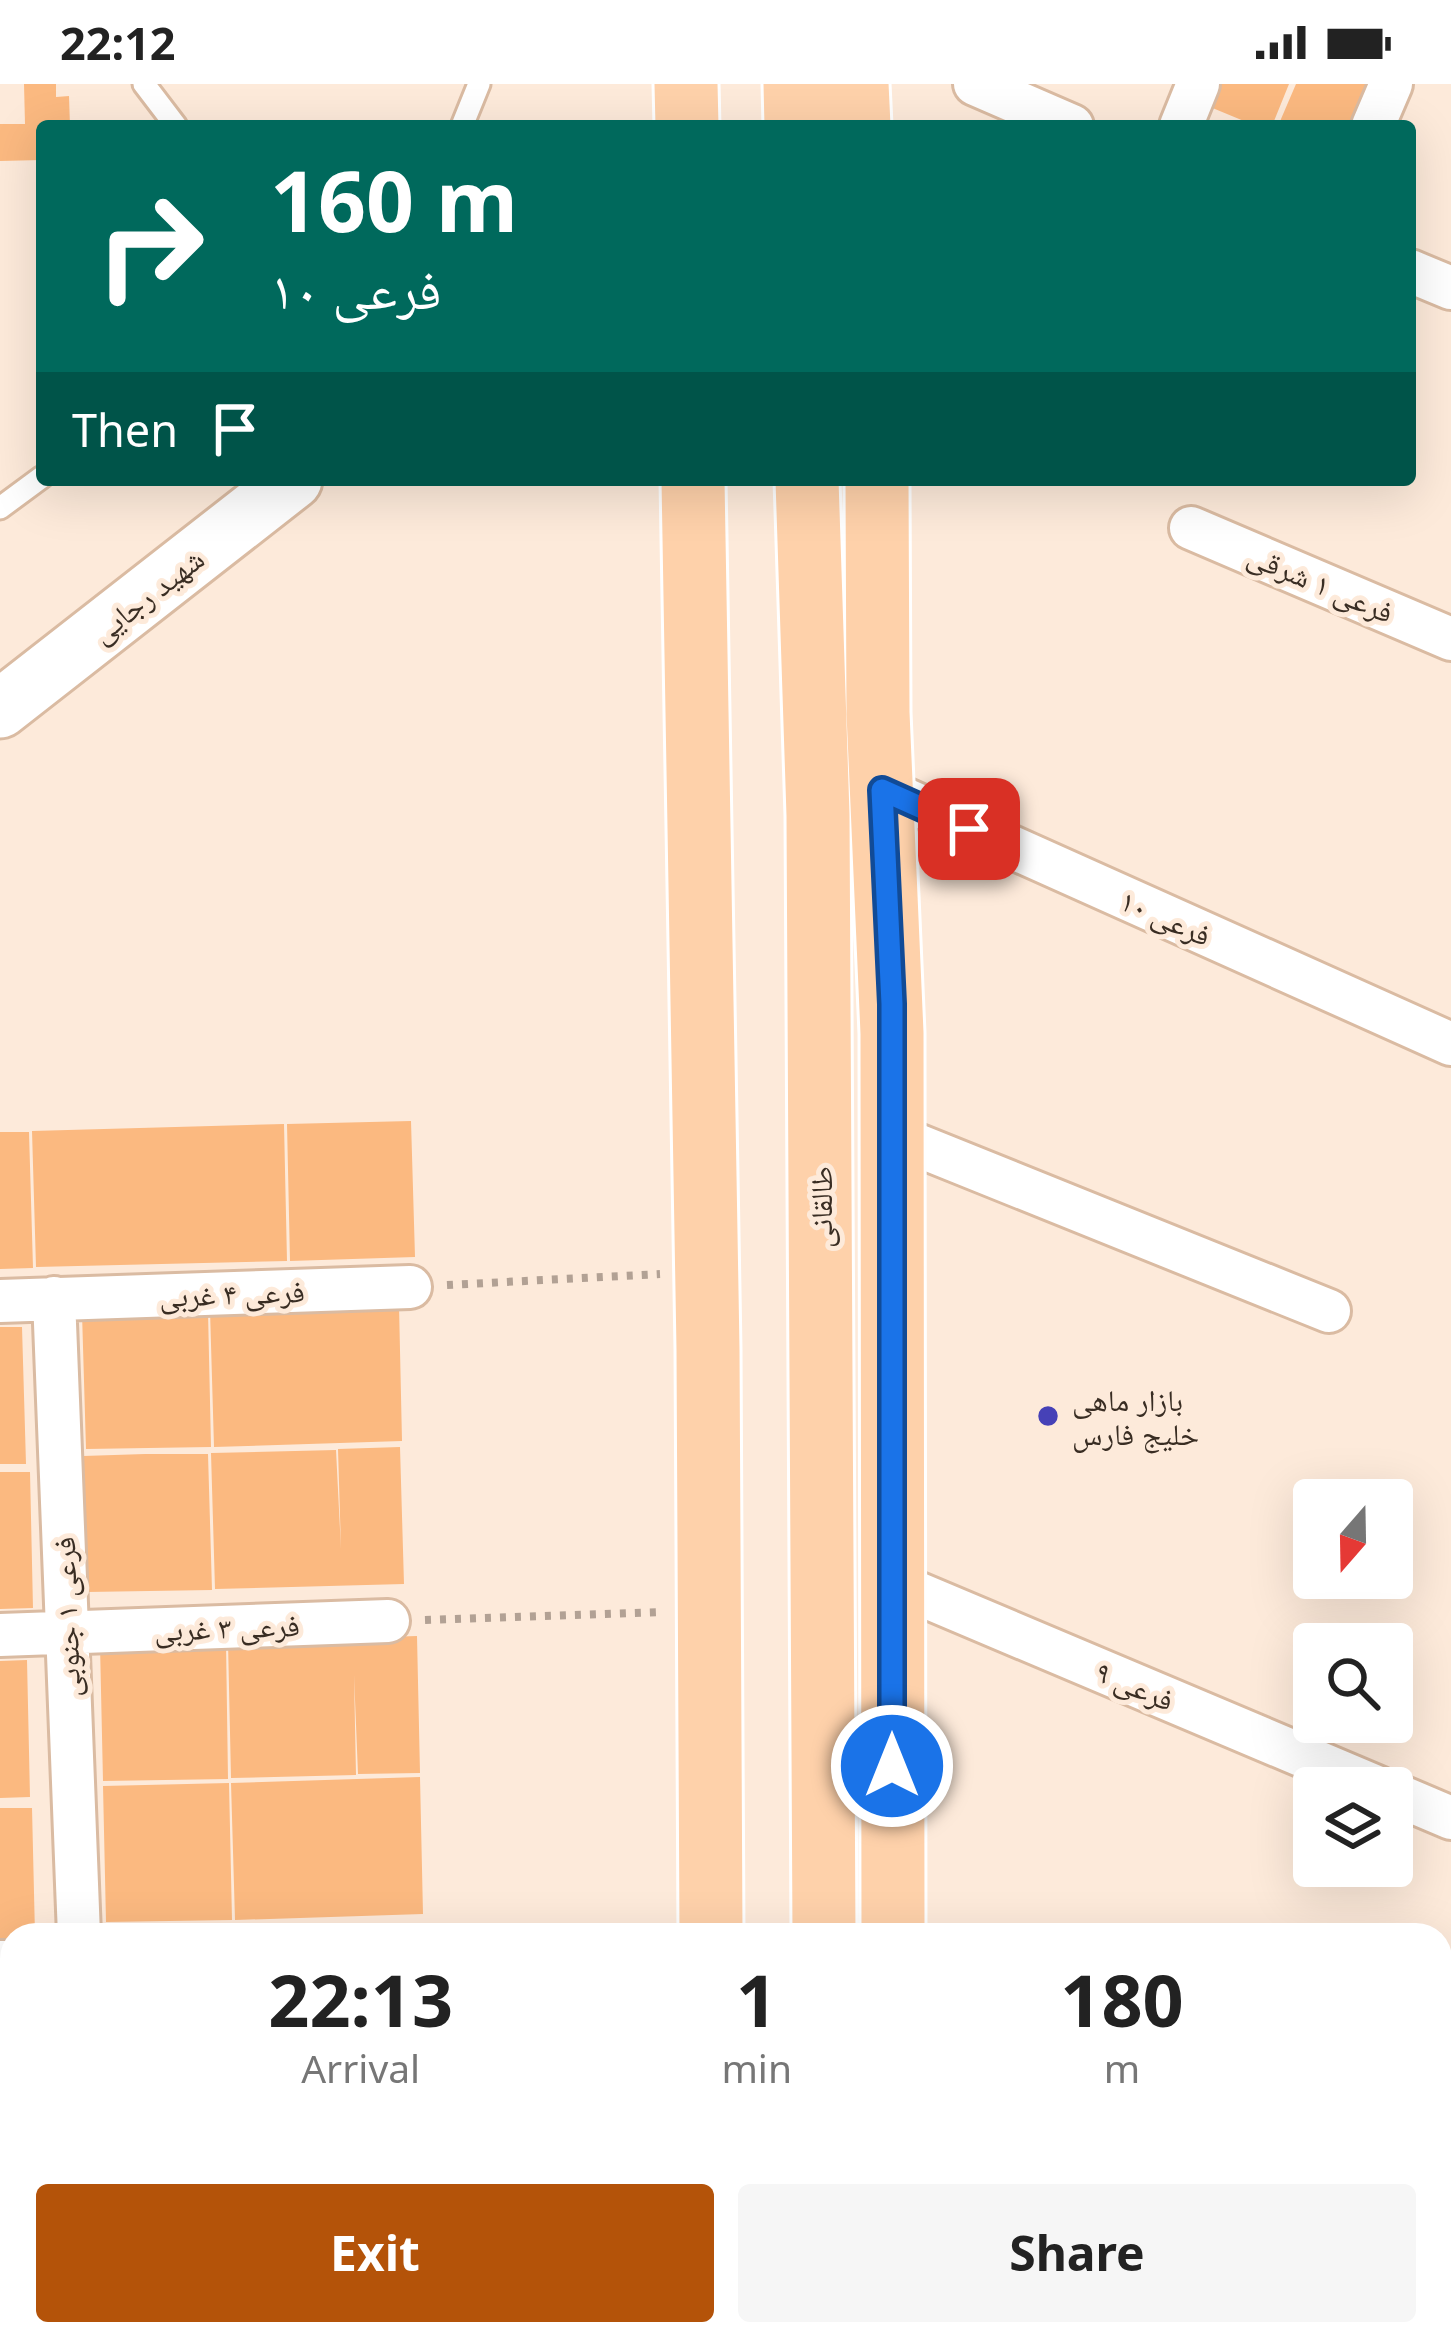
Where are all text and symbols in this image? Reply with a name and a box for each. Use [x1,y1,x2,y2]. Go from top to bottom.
text: 22:12 [60,12,176,73]
text: 160 m [270,142,518,257]
icon: right [72,168,228,324]
text: فرعی ۱۰ [270,251,441,325]
icon: arrive [202,396,268,462]
text: Then [72,399,178,460]
street label: فرعی ۱ شرقی [1242,534,1400,632]
street label: شهید رجایی [82,538,212,652]
pin [918,778,1020,880]
icon: arrive [936,796,1002,862]
street label: فرعی ۱۰ [1114,879,1218,955]
street label: طالقانی [800,1166,841,1248]
street label: فرعی ۴ غربی [158,1270,306,1316]
place label: بازار ماهی خلیج فارس [1072,1379,1199,1454]
marker: بازار ماهی خلیج فارس [1035,1403,1061,1429]
north arrow [1293,1479,1413,1599]
map controls [1293,1479,1413,1887]
street label: فرعی ۱ جنوبی [43,1536,89,1698]
street label: فرعی ۳ غربی [153,1604,301,1650]
button: search [1293,1623,1413,1743]
street label: فرعی ۹ [1089,1650,1181,1720]
position arrow [829,1703,955,1829]
button: layers [1293,1767,1413,1887]
text: 22:13 [268,1950,453,2048]
text: 1 [736,1950,777,2048]
text: 180 [1060,1950,1184,2048]
text: Arrival [301,2041,420,2094]
text: min [721,2041,792,2094]
text: m [1104,2041,1140,2094]
button: Exit [36,2184,714,2322]
button: Share [738,2184,1416,2322]

